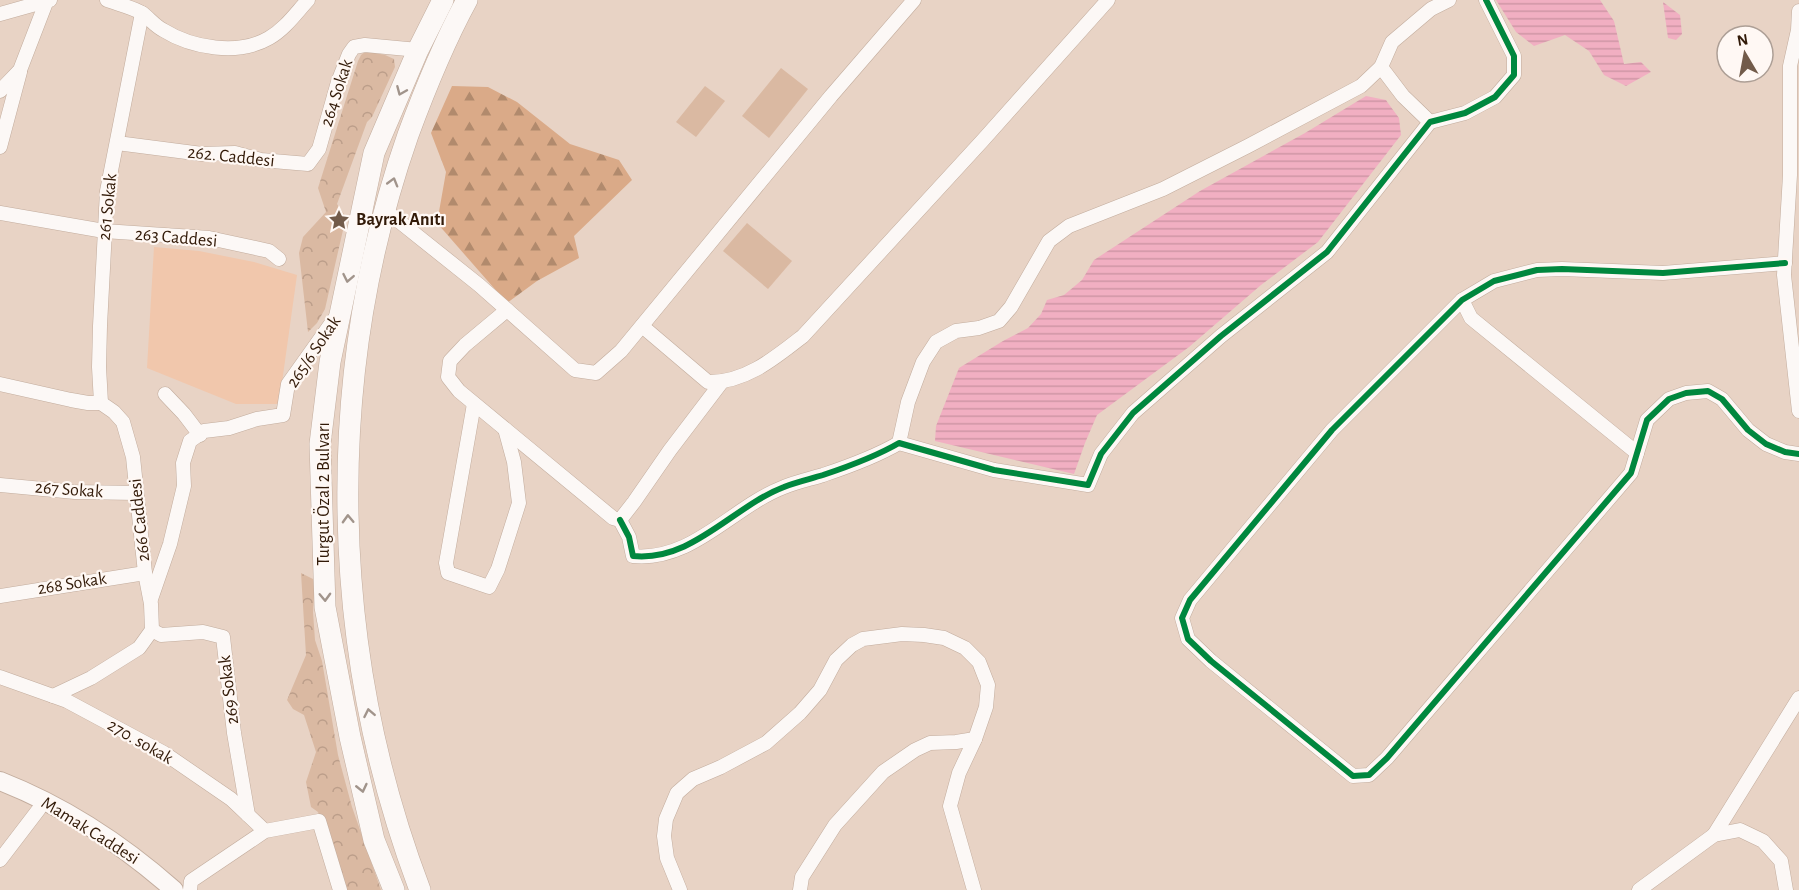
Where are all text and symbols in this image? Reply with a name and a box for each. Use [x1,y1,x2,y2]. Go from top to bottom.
north arrow [1715,24,1775,84]
text: N [1736,31,1749,49]
street label: 264 Sokak [318,56,357,129]
one-way arrow [396,85,408,96]
street label: 262. Caddesi [187,143,275,171]
street label: 261 Sokak [96,172,121,241]
one-way arrow [386,177,398,188]
place icon: Bayrak Anıtı [327,208,351,232]
place label: Bayrak Anıtı [356,211,445,229]
street label: 263 Caddesi [134,225,218,251]
one-way arrow [342,273,355,283]
street label: 265/6 Sokak [284,312,345,391]
street label: Turgut Özal 2 Bulvarı [313,422,333,566]
street label: 266 Caddesi [127,477,153,563]
street label: 267 Sokak [34,479,105,501]
one-way arrow [342,515,354,524]
street label: 268 Sokak [36,570,109,598]
one-way arrow [319,592,331,601]
street label: 269 Sokak [216,654,242,726]
one-way arrow [363,708,376,718]
street label: 270. sokak [104,716,176,768]
one-way arrow [355,783,368,793]
street label: Mamak Caddesi [38,794,142,868]

